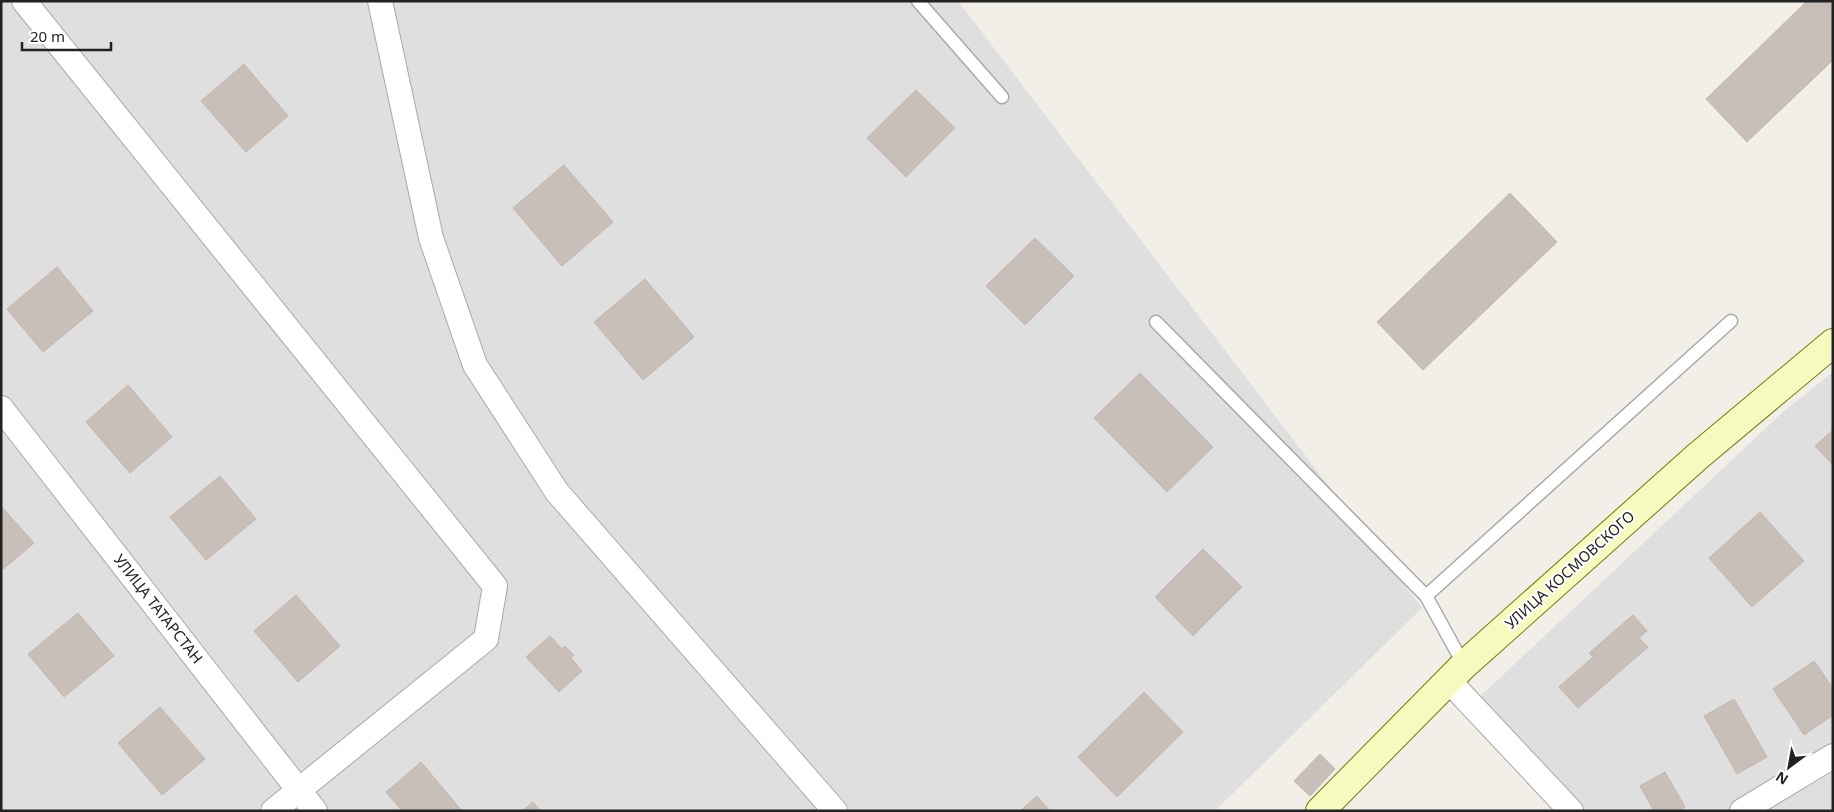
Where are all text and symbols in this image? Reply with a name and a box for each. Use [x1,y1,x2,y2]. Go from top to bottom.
scale bar [22,20,111,52]
text: 20 m [30,26,65,46]
street label: УЛИЦА КОСМОВСКОГО [1500,506,1638,633]
street label: УЛИЦА ТАТАРСТАН [110,550,208,667]
north arrow [1764,742,1814,792]
text: N [1772,767,1792,790]

